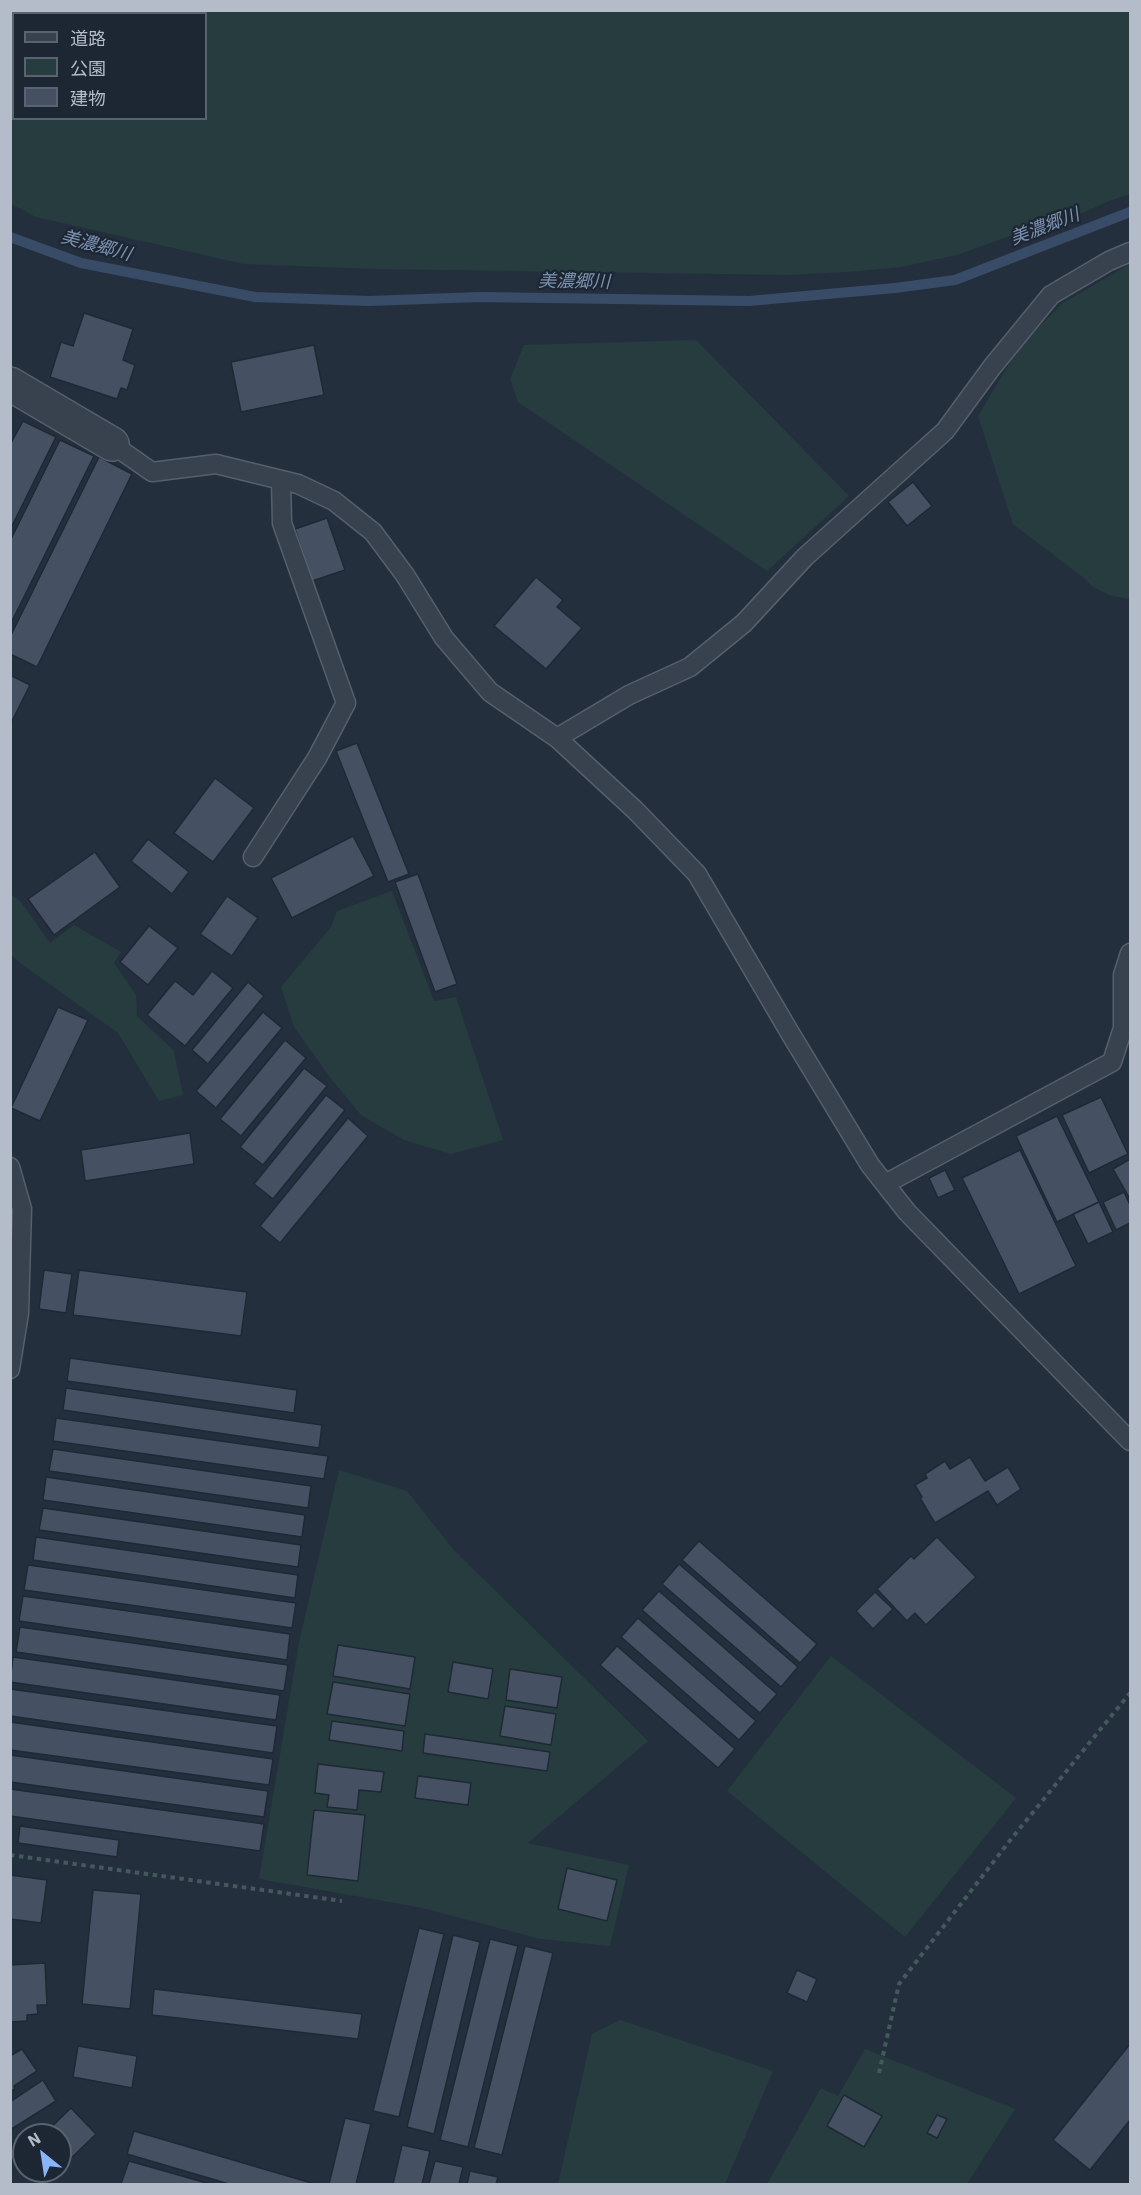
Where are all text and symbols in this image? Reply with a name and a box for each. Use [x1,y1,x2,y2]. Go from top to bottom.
legend [12,12,207,120]
text: 道路 [70,27,106,50]
text: 公園 [70,57,106,80]
text: 建物 [70,87,106,110]
water label: 美濃郷川 [1008,204,1082,250]
water label: 美濃郷川 [58,226,134,266]
water label: 美濃郷川 [538,271,610,293]
north arrow [12,2123,72,2183]
text: N [24,2128,44,2151]

